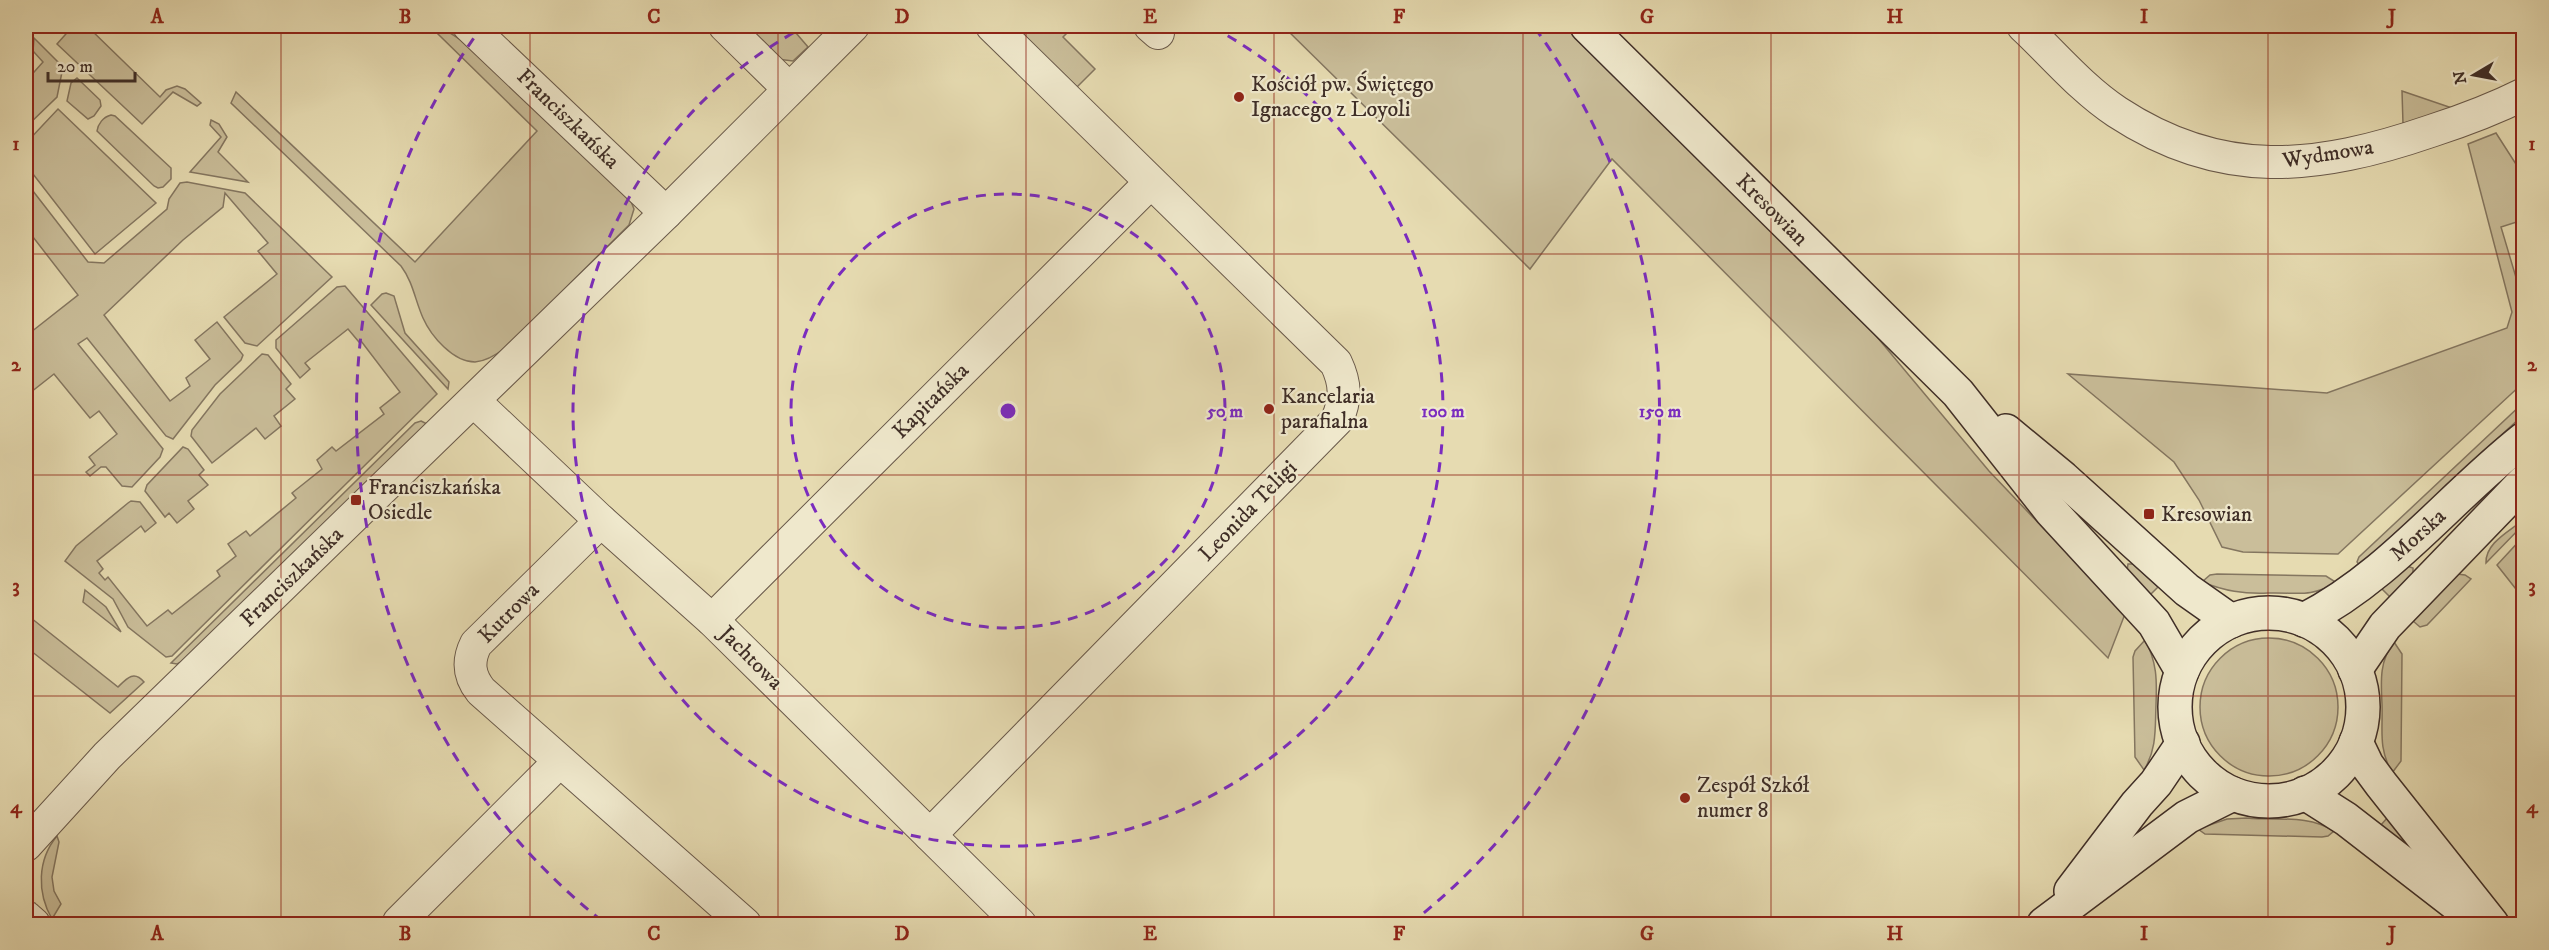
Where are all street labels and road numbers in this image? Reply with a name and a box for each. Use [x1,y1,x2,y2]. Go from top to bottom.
street label: Franciszkańska [511,63,626,175]
street label: Wydmowa [2280,133,2376,175]
street label: Kresowian [1730,168,1814,252]
street label: Kapitańska [887,357,975,445]
street label: Leonida Teligi [1193,455,1303,567]
street label: Morska [2384,502,2452,567]
street label: Franciszkańska [235,521,350,633]
street label: Kutrowa [473,576,546,649]
street label: Jachtowa [712,619,789,696]

